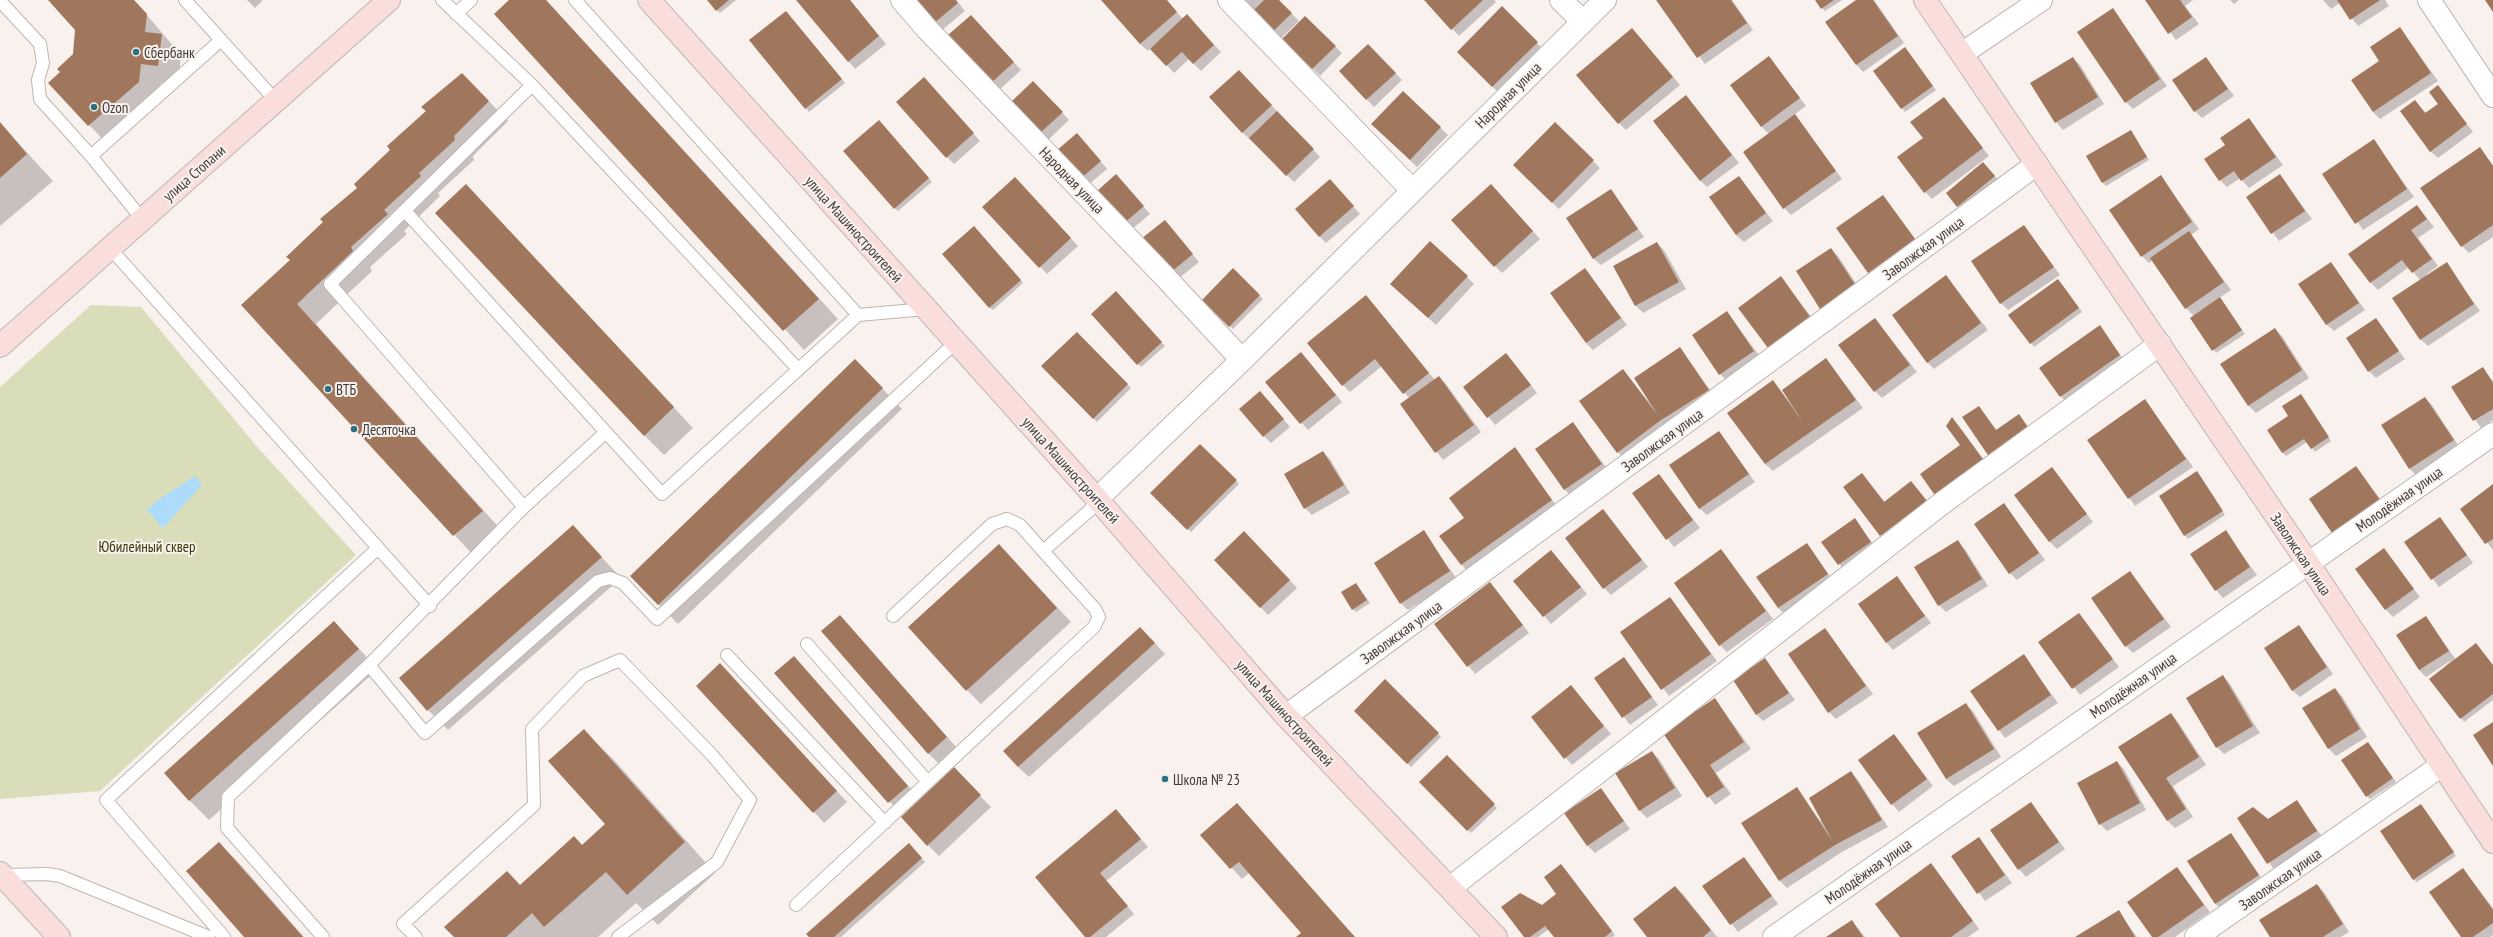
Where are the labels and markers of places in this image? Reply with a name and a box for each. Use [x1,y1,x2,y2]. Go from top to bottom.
place label: Сбербанк [144,43,195,62]
marker: Сбербанк [131,47,141,57]
place label: Ozon [102,98,128,117]
marker: Ozon [89,102,99,112]
place label: ВТБ [336,380,356,399]
marker: ВТБ [323,384,333,394]
place label: Десяточка [362,420,416,439]
marker: Десяточка [349,424,359,434]
place label: Школа № 23 [1173,770,1240,789]
marker: Школа № 23 [1160,774,1170,784]

